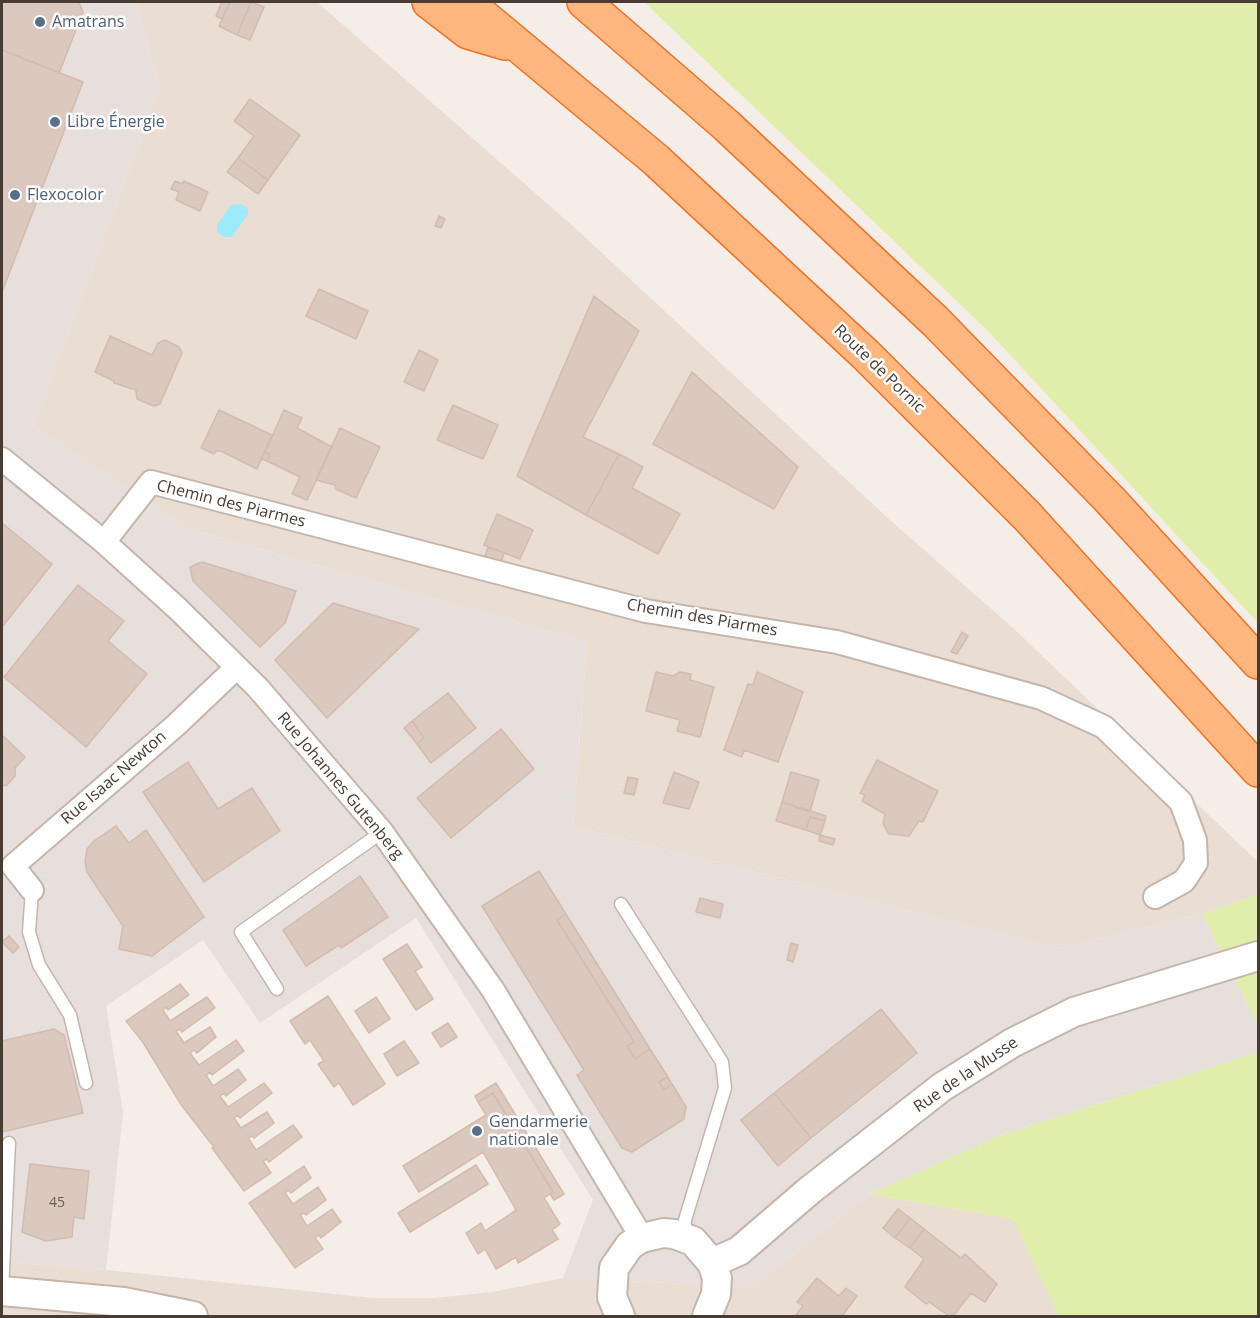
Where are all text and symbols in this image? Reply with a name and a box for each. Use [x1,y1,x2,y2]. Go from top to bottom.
place label: Amatrans [52,12,124,32]
marker: Amatrans [33,15,47,29]
place label: Libre Énergie [67,112,165,132]
marker: Libre Énergie [48,115,62,129]
place label: Flexocolor [27,185,104,205]
marker: Flexocolor [8,188,22,202]
street label: Route de Pornic [830,321,928,417]
street label: Chemin des Piarmes [155,476,307,532]
street label: Chemin des Piarmes [625,595,779,641]
street label: Rue Johannes Gutenberg [273,709,407,863]
street label: Rue Isaac Newton [57,727,171,829]
street label: Rue de la Musse [910,1033,1022,1117]
place label: Gendarmerie nationale [489,1112,588,1150]
marker: Gendarmerie nationale [470,1124,484,1138]
house number: 45 [49,1195,65,1211]

